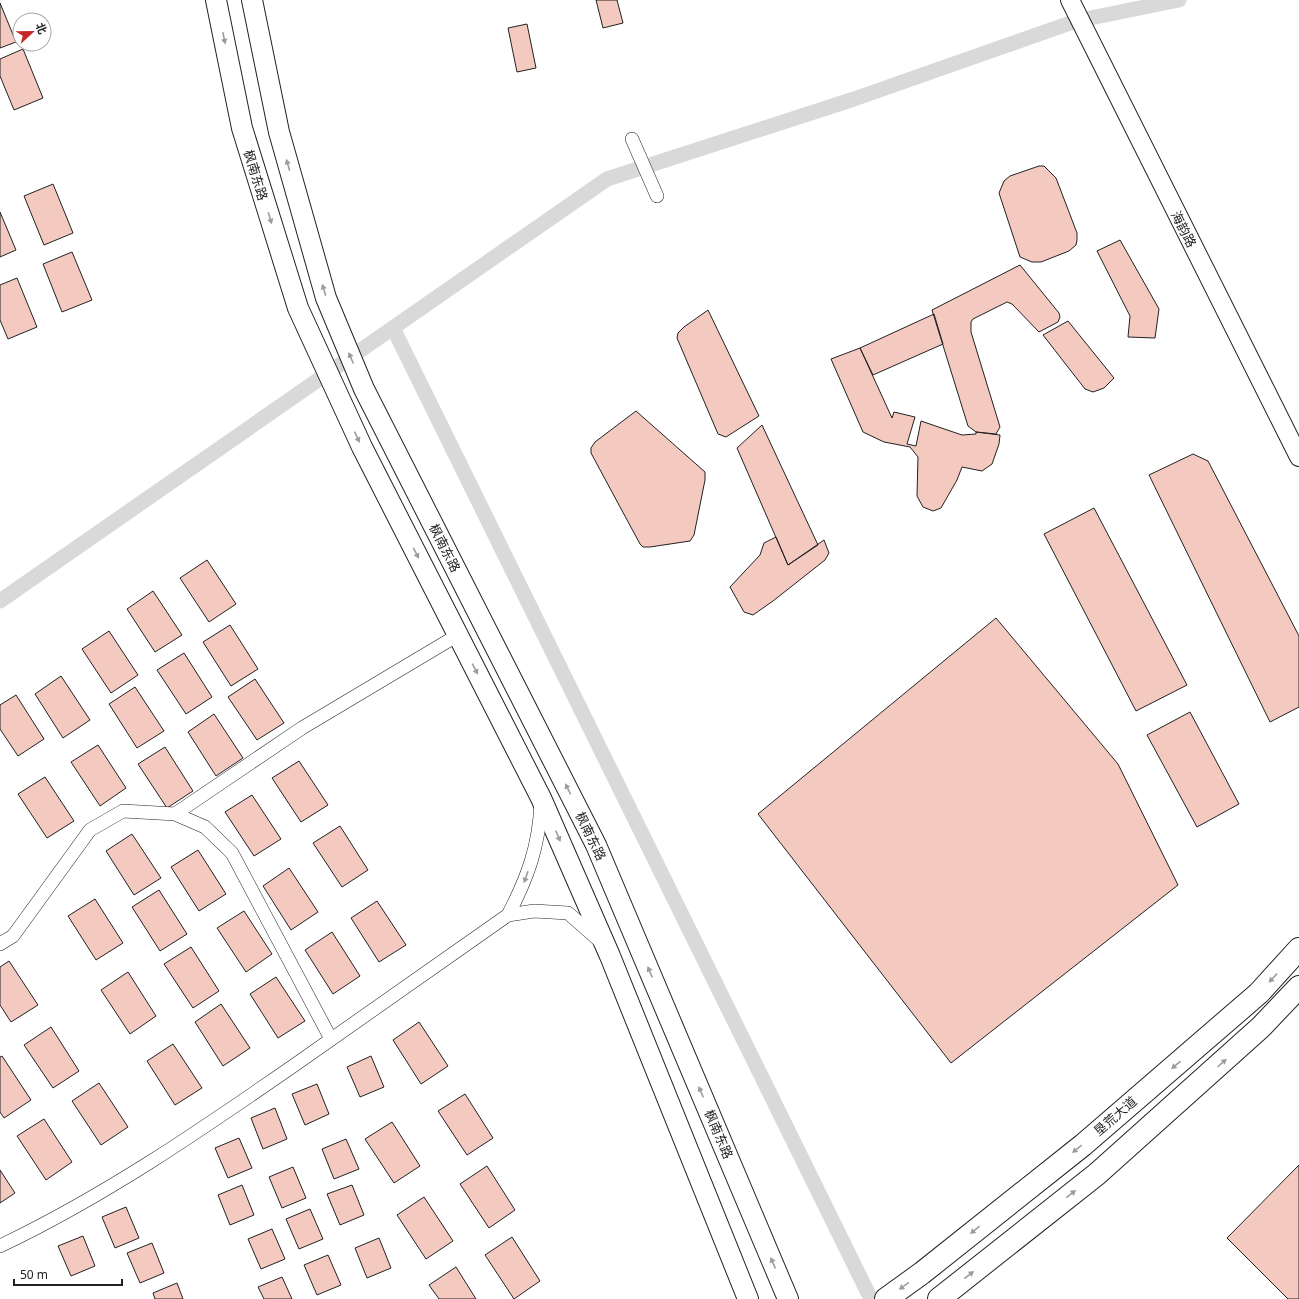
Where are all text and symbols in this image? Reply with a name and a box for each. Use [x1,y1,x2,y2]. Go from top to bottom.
north arrow [12,12,52,52]
text: 北 [33,20,51,36]
one-way arrow [221,32,227,44]
street label: 枫南东路 [240,147,272,203]
one-way arrow [285,159,291,171]
street label: 海韵路 [1167,208,1201,250]
one-way arrow [267,213,273,225]
one-way arrow [321,284,327,296]
one-way arrow [347,351,353,363]
one-way arrow [354,432,360,443]
street label: 枫南东路 [425,521,465,575]
one-way arrow [413,548,419,559]
one-way arrow [472,663,479,675]
one-way arrow [565,784,571,795]
street label: 枫南东路 [572,809,610,863]
one-way arrow [555,830,561,841]
one-way arrow [523,871,529,883]
one-way arrow [647,966,653,977]
one-way arrow [1268,973,1277,983]
one-way arrow [1216,1058,1227,1067]
one-way arrow [1170,1060,1181,1069]
one-way arrow [697,1085,703,1097]
street label: 垦荒大道 [1089,1092,1141,1140]
street label: 枫南东路 [701,1107,737,1161]
one-way arrow [1072,1145,1083,1154]
one-way arrow [1066,1190,1077,1199]
one-way arrow [970,1226,981,1235]
one-way arrow [770,1257,776,1269]
scale bar [14,1261,122,1287]
text: 50 m [20,1266,48,1283]
one-way arrow [964,1271,975,1279]
one-way arrow [899,1282,909,1290]

